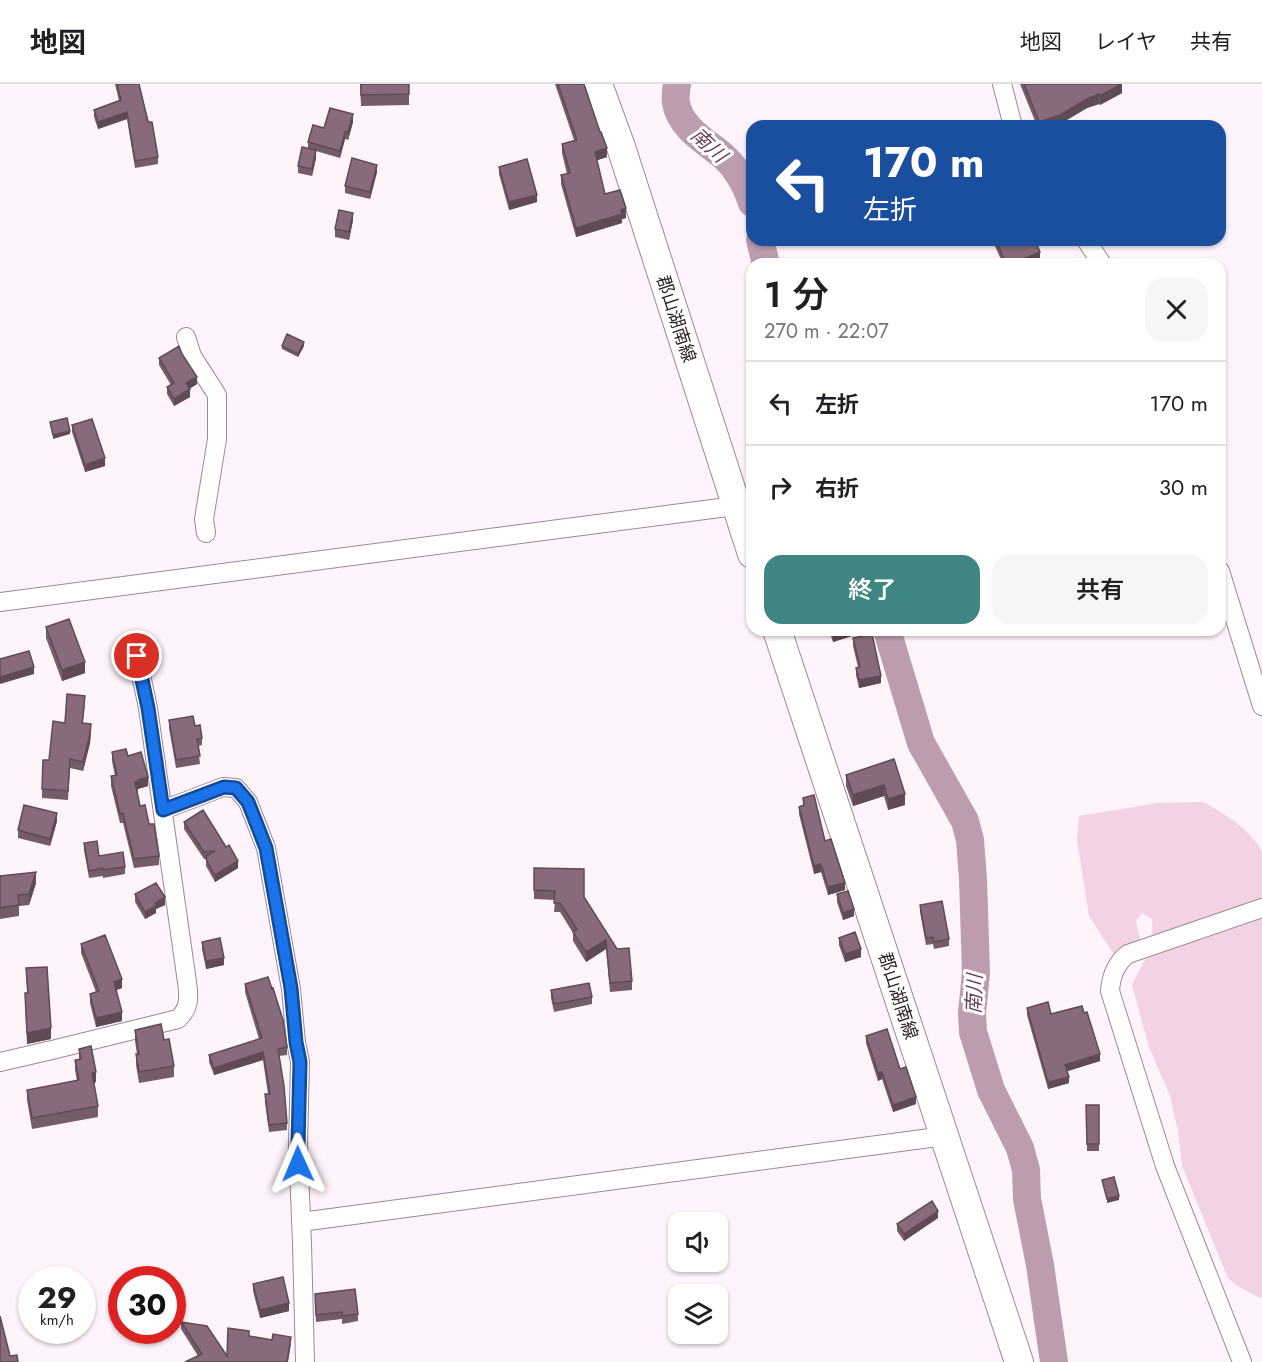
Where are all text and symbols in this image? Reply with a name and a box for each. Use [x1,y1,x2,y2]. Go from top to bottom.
text: 地図 [30,22,86,63]
text: 地図 [1020,27,1062,57]
text: レイヤ [1095,27,1157,57]
text: 共有 [1190,27,1232,57]
water label: 南川 [684,121,735,171]
text: 170 m [863,132,985,193]
icon: left [764,144,842,222]
text: 左折 [863,190,917,229]
text: 1 分 [764,268,828,320]
street label: 郡山湖南線 [650,272,702,366]
button: close [1145,278,1208,341]
text: 270 m · 22:07 [764,317,889,346]
icon: left [764,387,797,420]
text: 170 m [1150,387,1208,419]
text: 左折 [815,388,859,420]
icon: right [764,471,797,504]
text: 30 m [1159,471,1208,503]
text: 右折 [815,472,859,504]
button: 終了 [764,555,980,624]
button: 共有 [992,555,1208,624]
pin [111,630,162,681]
icon: arrive [120,639,153,672]
street label: 郡山湖南線 [872,949,924,1043]
water label: 南川 [959,972,990,1015]
position arrow [266,1132,330,1196]
map controls [668,1212,728,1344]
button: sound [668,1212,728,1272]
speed limit sign: 30 [108,1266,186,1344]
text: 29 [37,1276,77,1319]
button: layers [668,1284,728,1344]
text: km/h [40,1309,74,1331]

